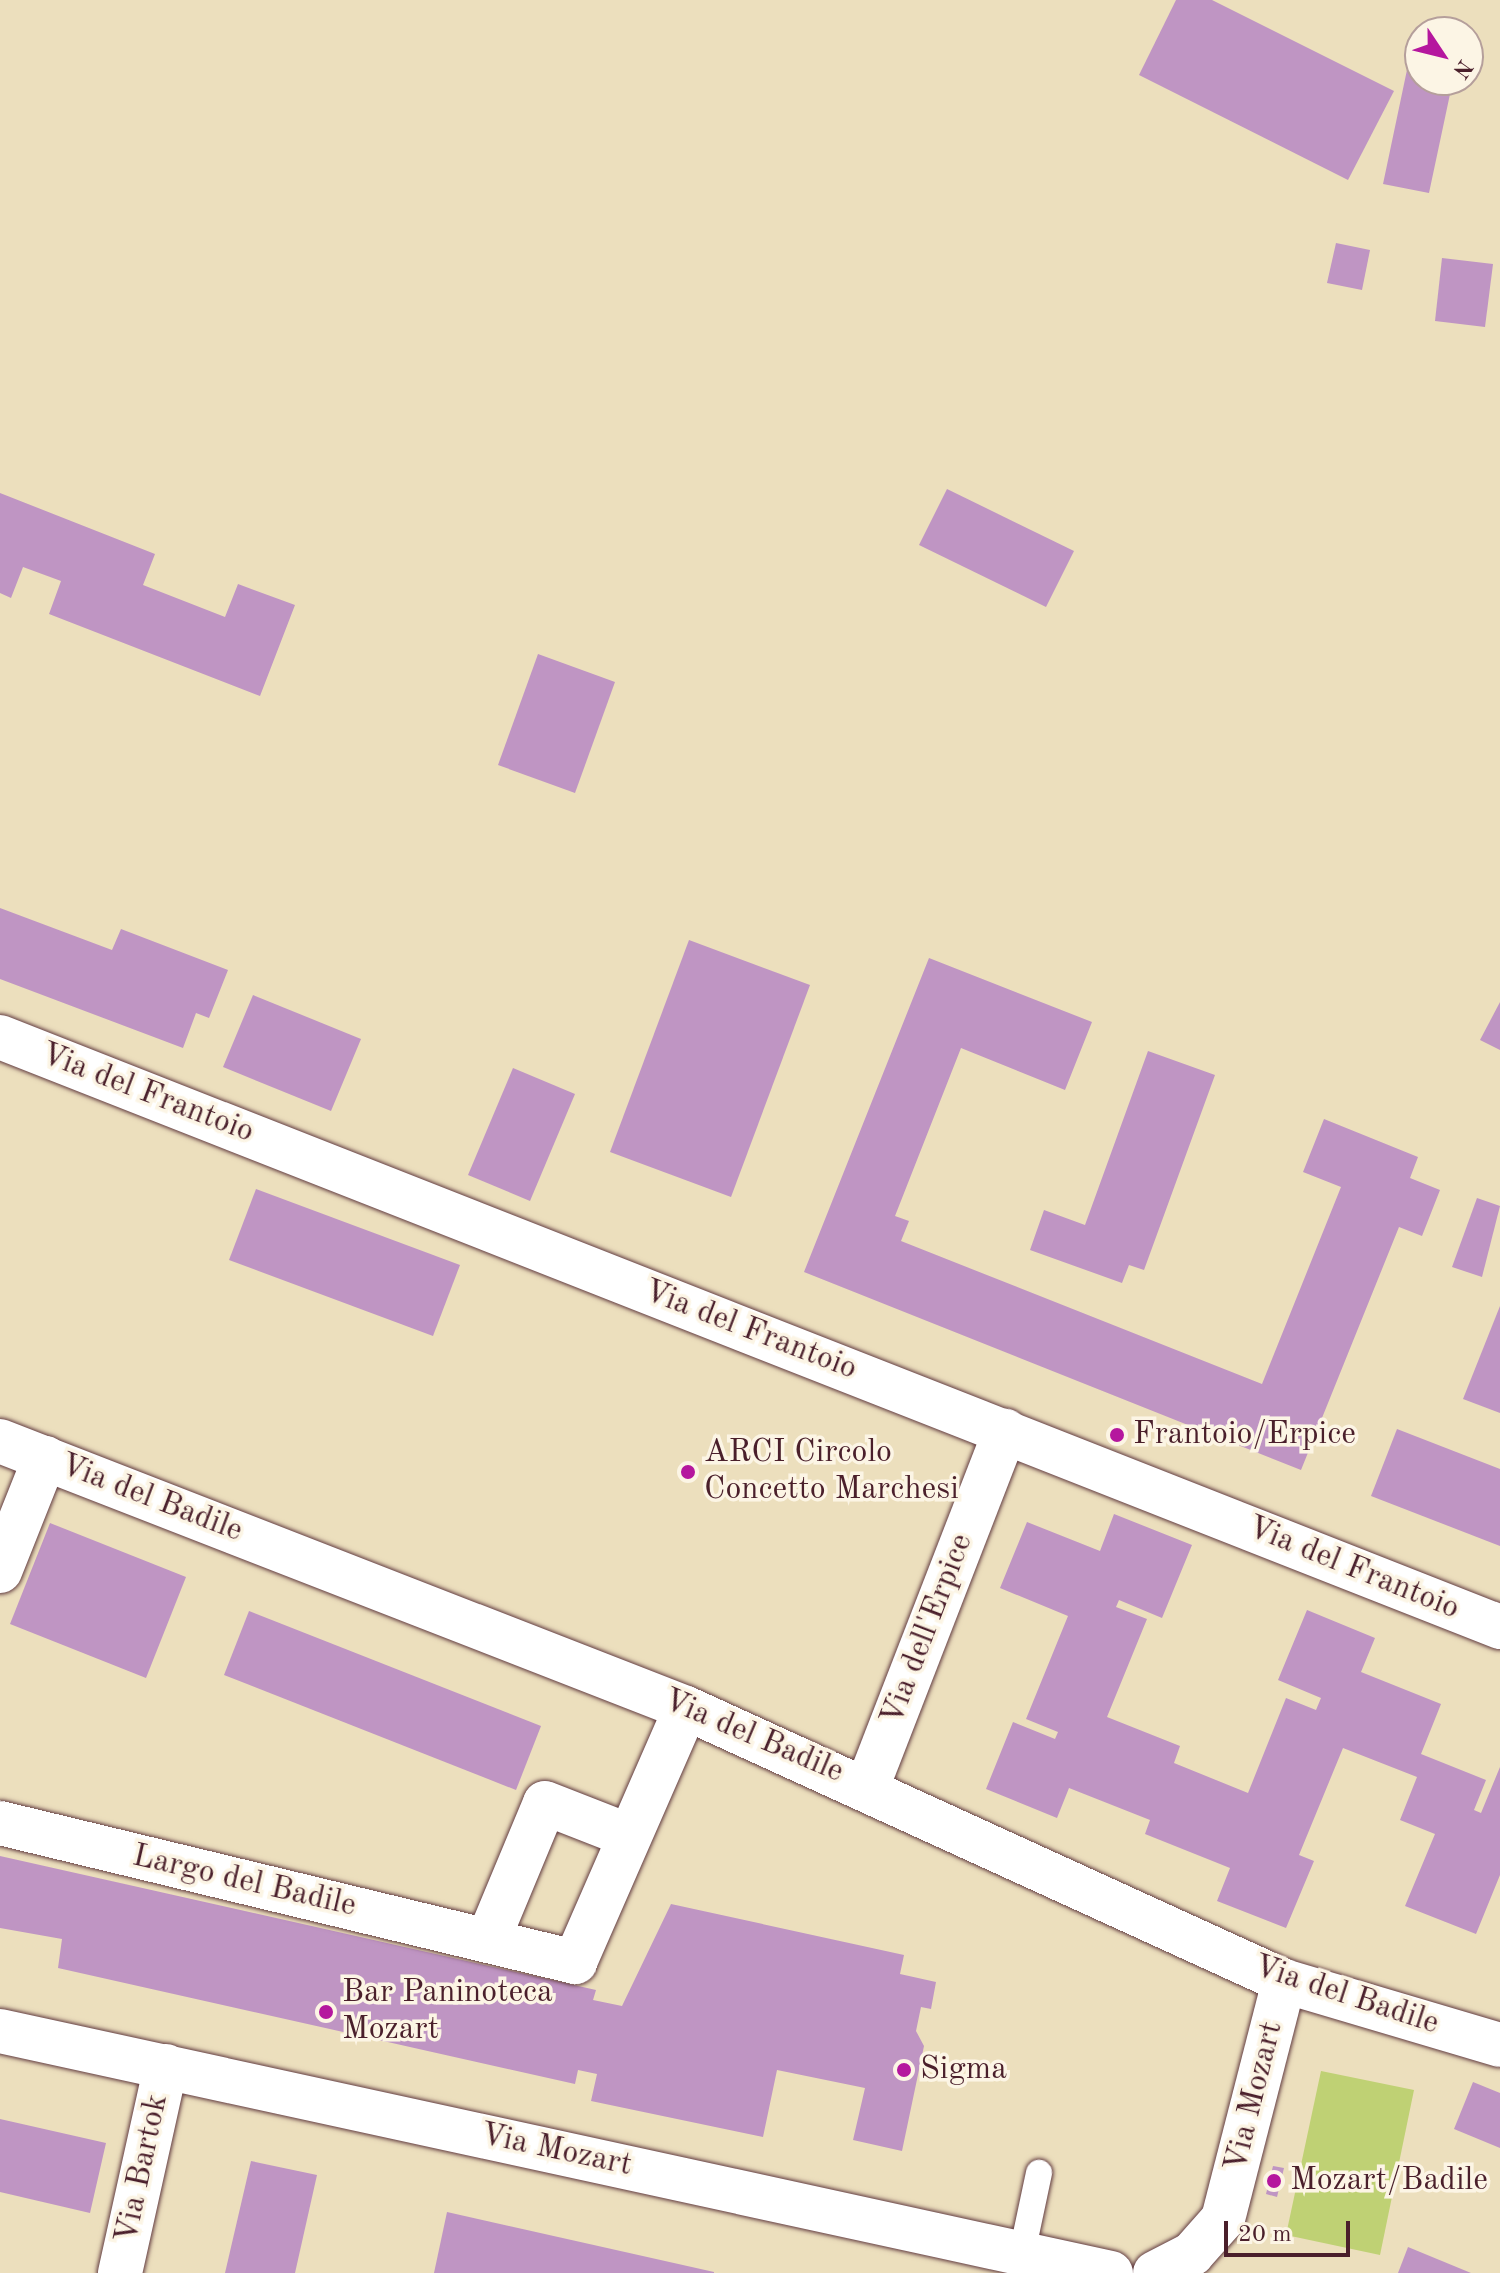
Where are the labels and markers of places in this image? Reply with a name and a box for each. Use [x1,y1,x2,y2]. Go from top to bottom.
place label: Frantoio/Erpice [1133,1416,1356,1454]
marker: Frantoio/Erpice [1108,1426,1126,1444]
place label: ARCI Circolo Concetto Marchesi [704,1435,959,1510]
marker: ARCI Circolo Concetto Marchesi [679,1463,697,1481]
place label: Bar Paninoteca Mozart [342,1975,553,2050]
marker: Bar Paninoteca Mozart [317,2003,335,2021]
place label: Sigma [920,2051,1007,2089]
marker: Sigma [895,2061,913,2079]
place label: Mozart/Badile [1290,2162,1488,2200]
marker: Mozart/Badile [1265,2172,1283,2190]

